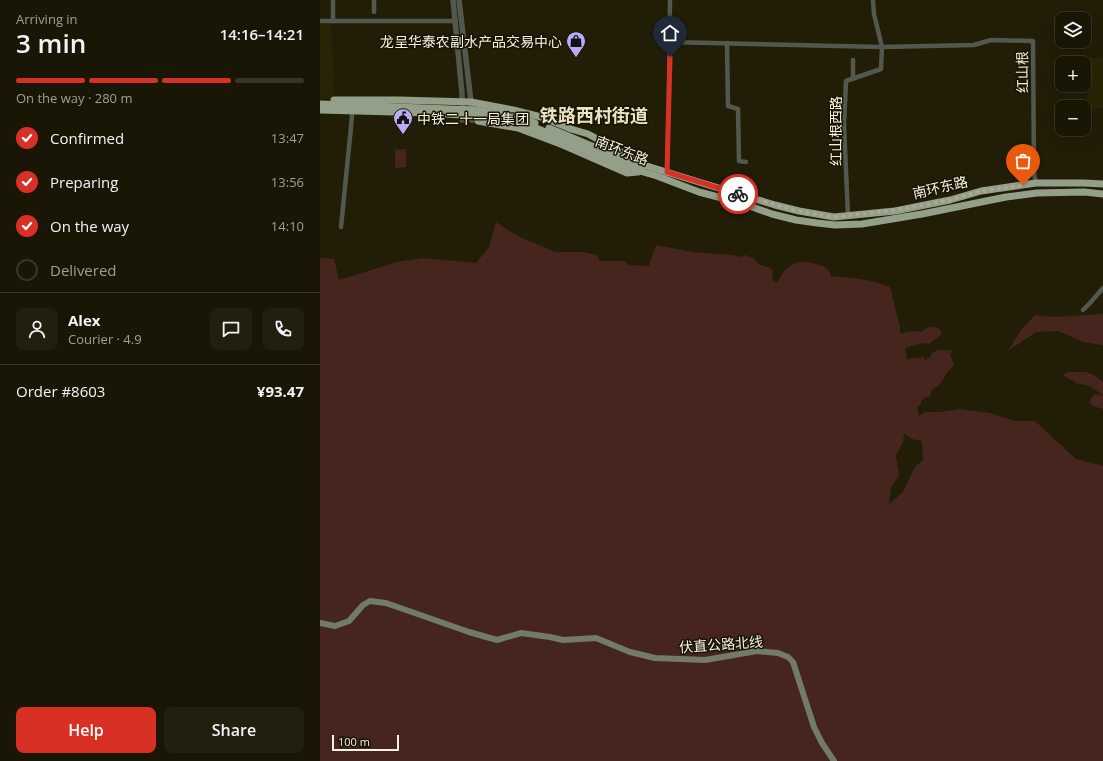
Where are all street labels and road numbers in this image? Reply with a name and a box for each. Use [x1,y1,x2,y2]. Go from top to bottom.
street label: 红山根 [1012,51,1032,93]
street label: 红山根西路 [826,96,845,166]
street label: 南环东路 [592,131,652,169]
street label: 南环东路 [911,171,969,203]
street label: 伏直公路北线 [678,632,764,656]

